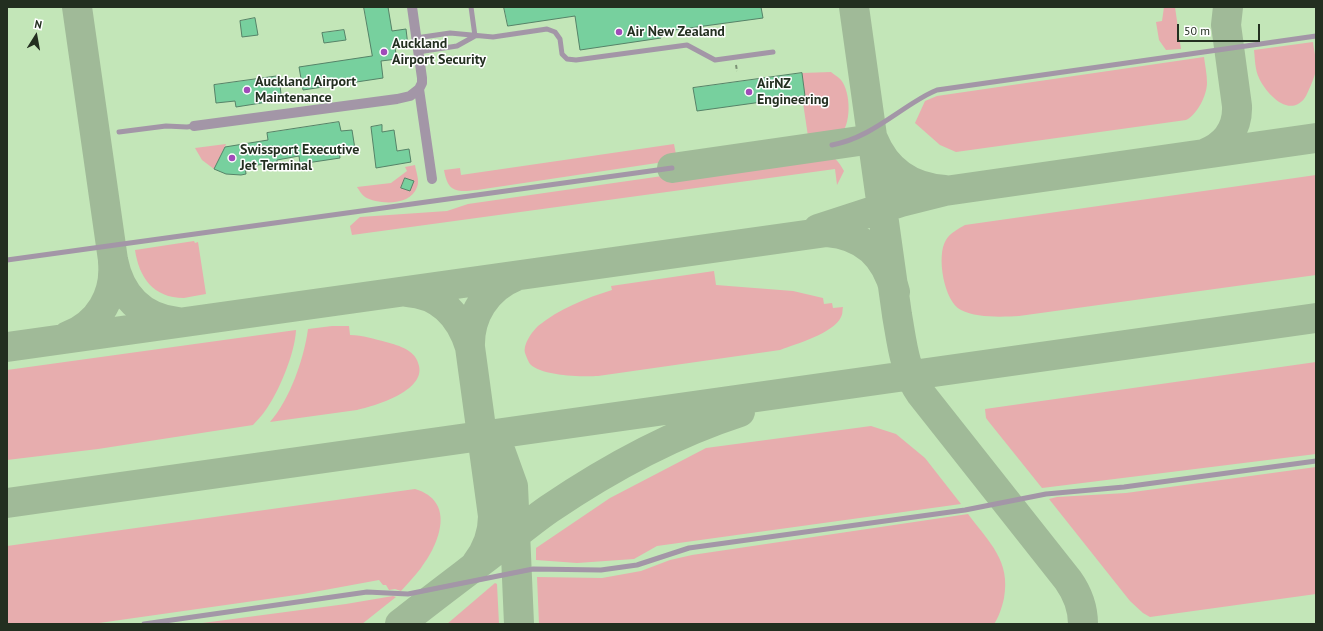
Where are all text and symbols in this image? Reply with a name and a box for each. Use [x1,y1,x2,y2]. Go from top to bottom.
north arrow [16,16,56,56]
scale bar [1179,16,1262,42]
text: N [33,17,43,32]
text: 50 m [1184,23,1210,38]
place label: Air New Zealand [627,24,725,40]
marker: Air New Zealand [614,27,624,37]
place label: Auckland Airport Security [392,36,486,68]
marker: Auckland Airport Security [379,47,389,57]
place label: Auckland Airport Maintenance [255,74,356,106]
place label: AirNZ Engineering [757,76,829,108]
marker: Auckland Airport Maintenance [242,85,252,95]
marker: AirNZ Engineering [744,87,754,97]
place label: Swissport Executive Jet Terminal [240,142,359,174]
marker: Swissport Executive Jet Terminal [227,153,237,163]

